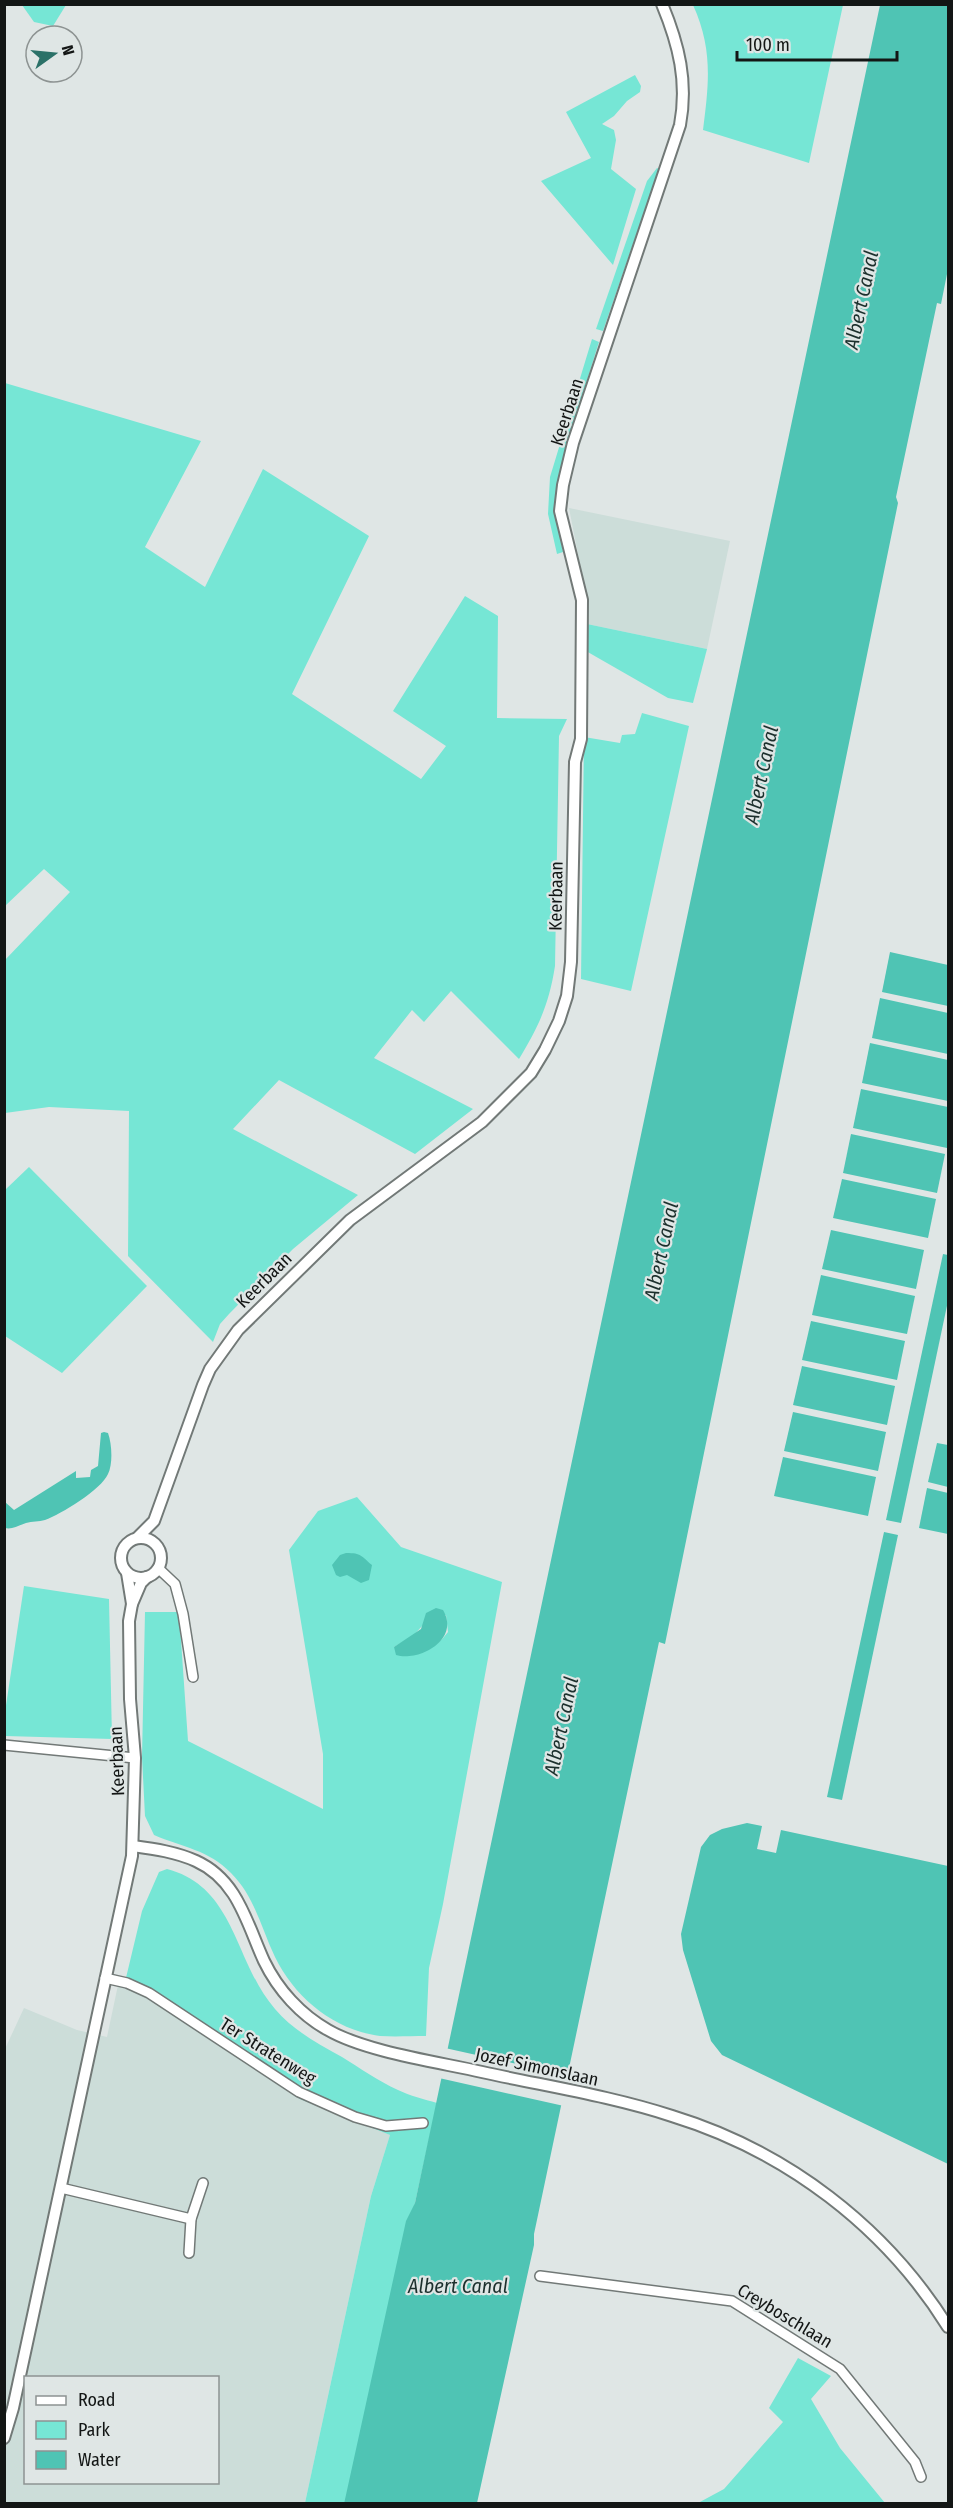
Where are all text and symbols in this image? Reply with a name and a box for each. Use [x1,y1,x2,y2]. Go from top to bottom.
north arrow [24,24,84,84]
scale bar [737,24,898,62]
text: 100 m [746,34,790,56]
text: N [58,43,78,57]
water label: Albert Canal [839,249,883,352]
street label: Keerbaan [546,375,588,449]
water label: Albert Canal [739,724,783,827]
street label: Keerbaan [544,861,568,931]
water label: Albert Canal [639,1200,683,1303]
street label: Keerbaan [232,1248,296,1312]
water label: Albert Canal [539,1675,583,1778]
street label: Keerbaan [105,1726,129,1796]
street label: Ter Stratenweg [216,2013,321,2090]
street label: Jozef Simonslaan [473,2043,601,2091]
water label: Albert Canal [407,2274,508,2298]
street label: Creyboschlaan [733,2279,837,2353]
legend [24,2376,219,2484]
text: Road [78,2389,115,2411]
text: Park [78,2419,111,2441]
text: Water [78,2449,121,2471]

